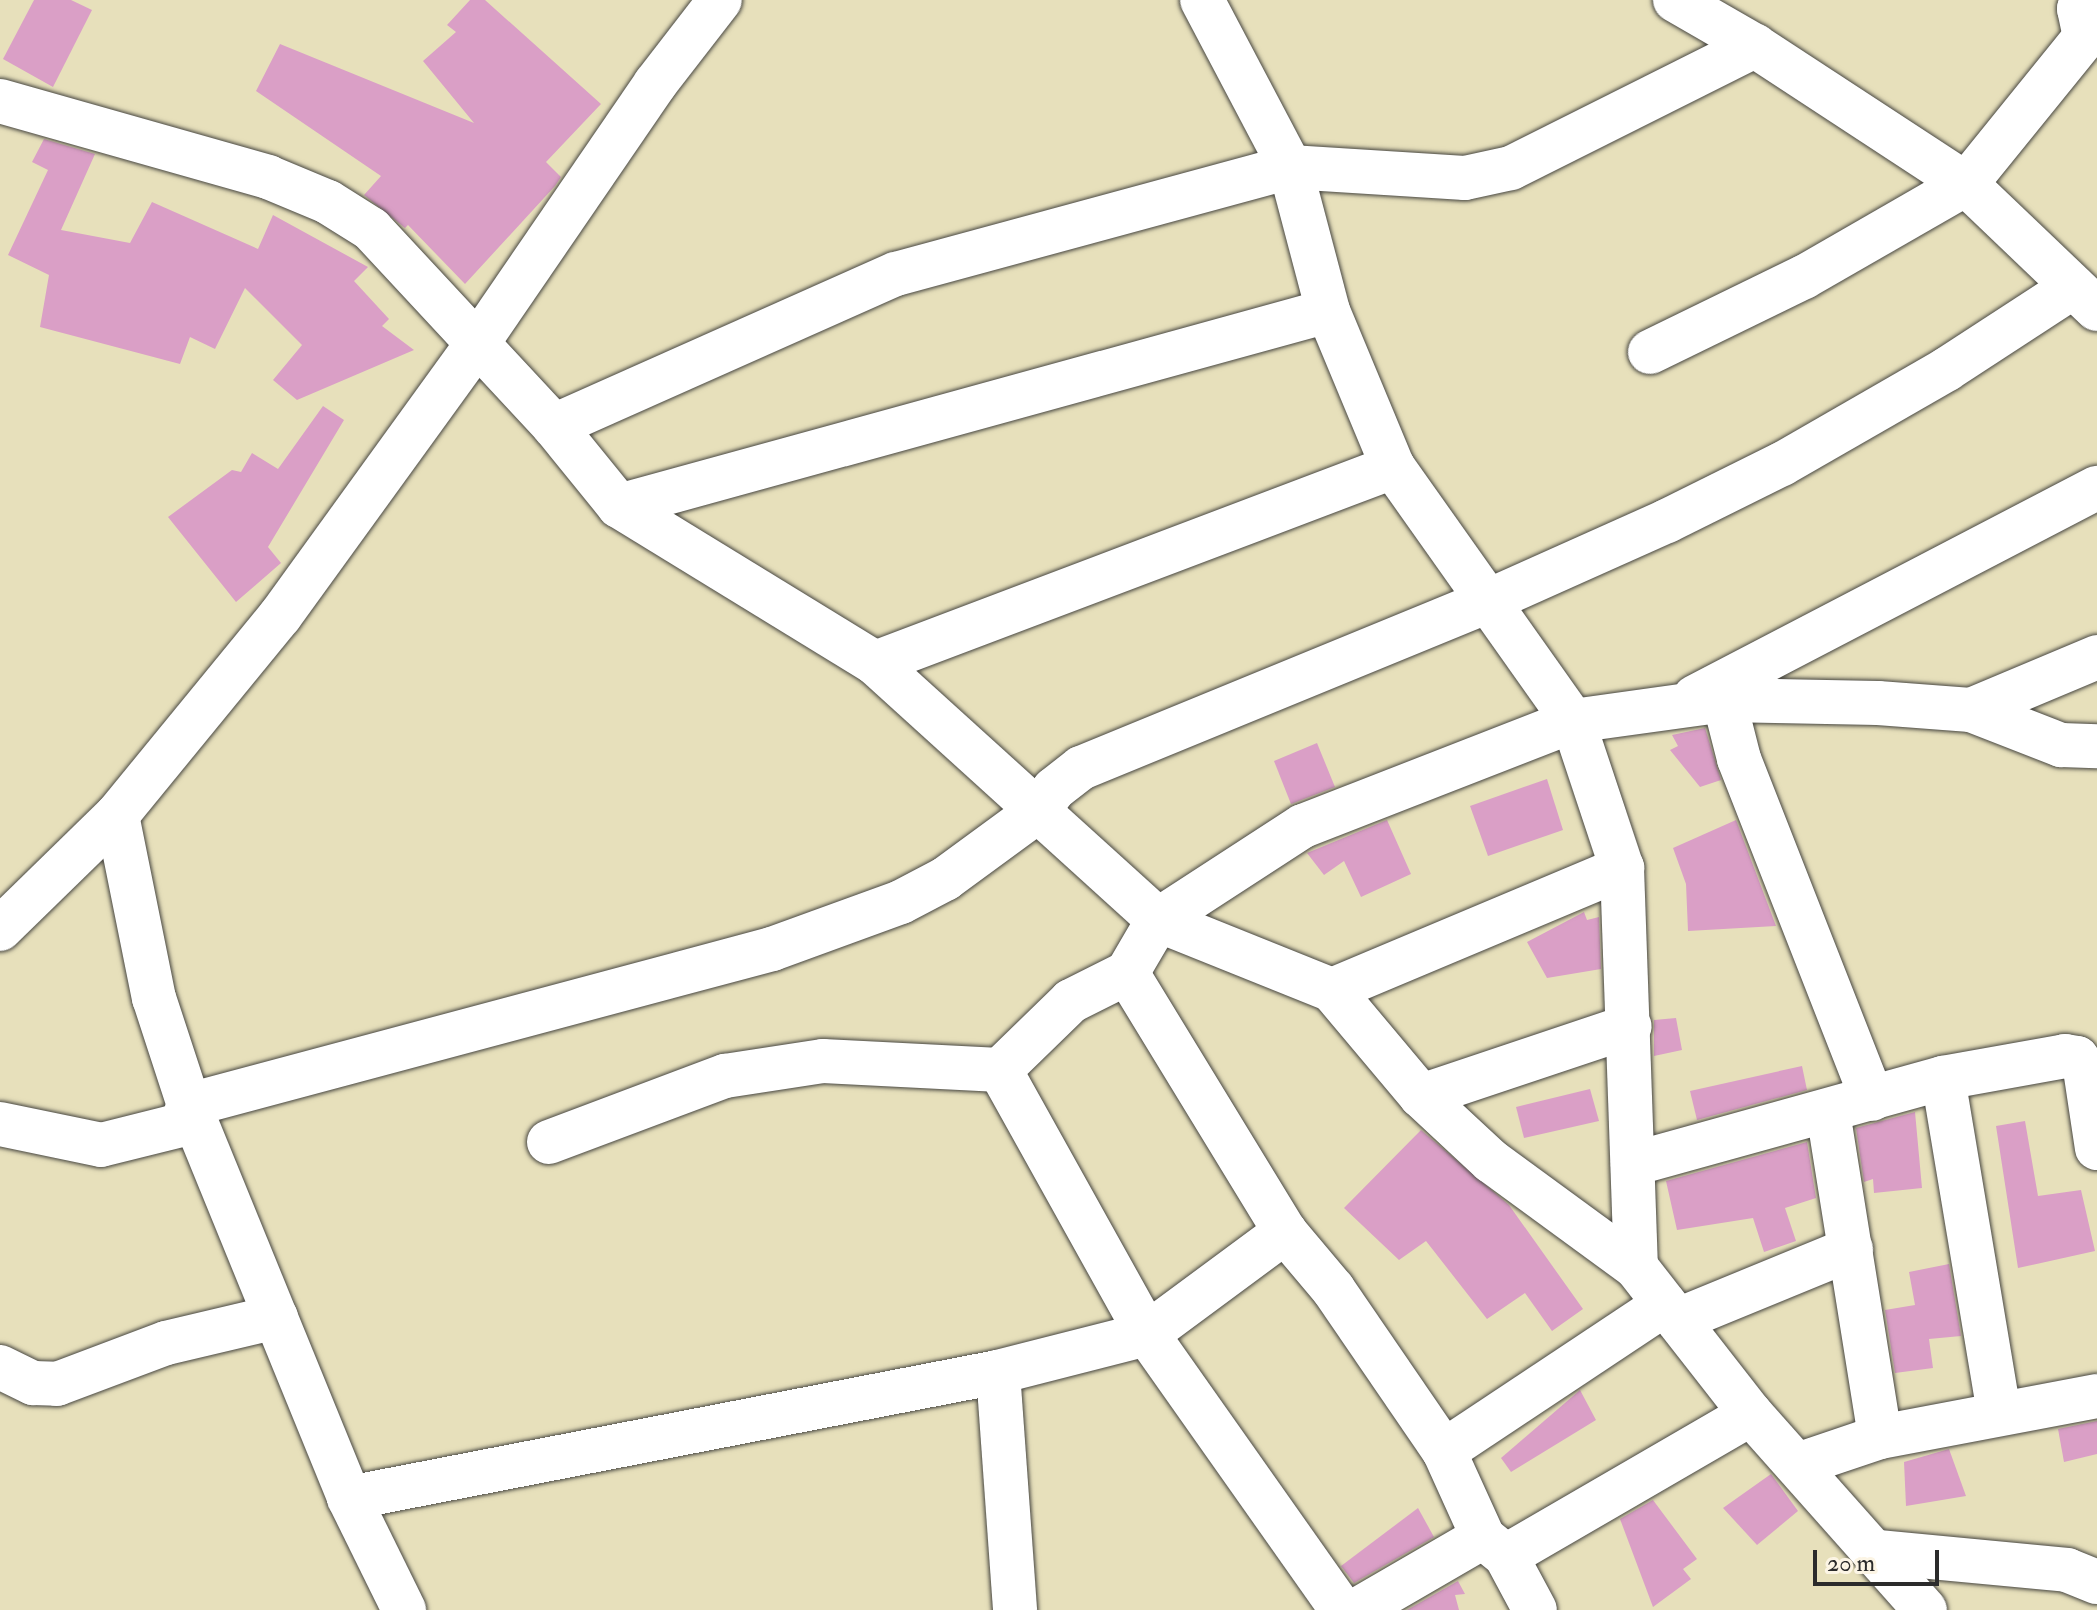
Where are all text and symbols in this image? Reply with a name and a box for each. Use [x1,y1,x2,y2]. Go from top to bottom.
scale bar [1817,1534,1943,1584]
text: 20 m [1827,1548,1875,1579]

